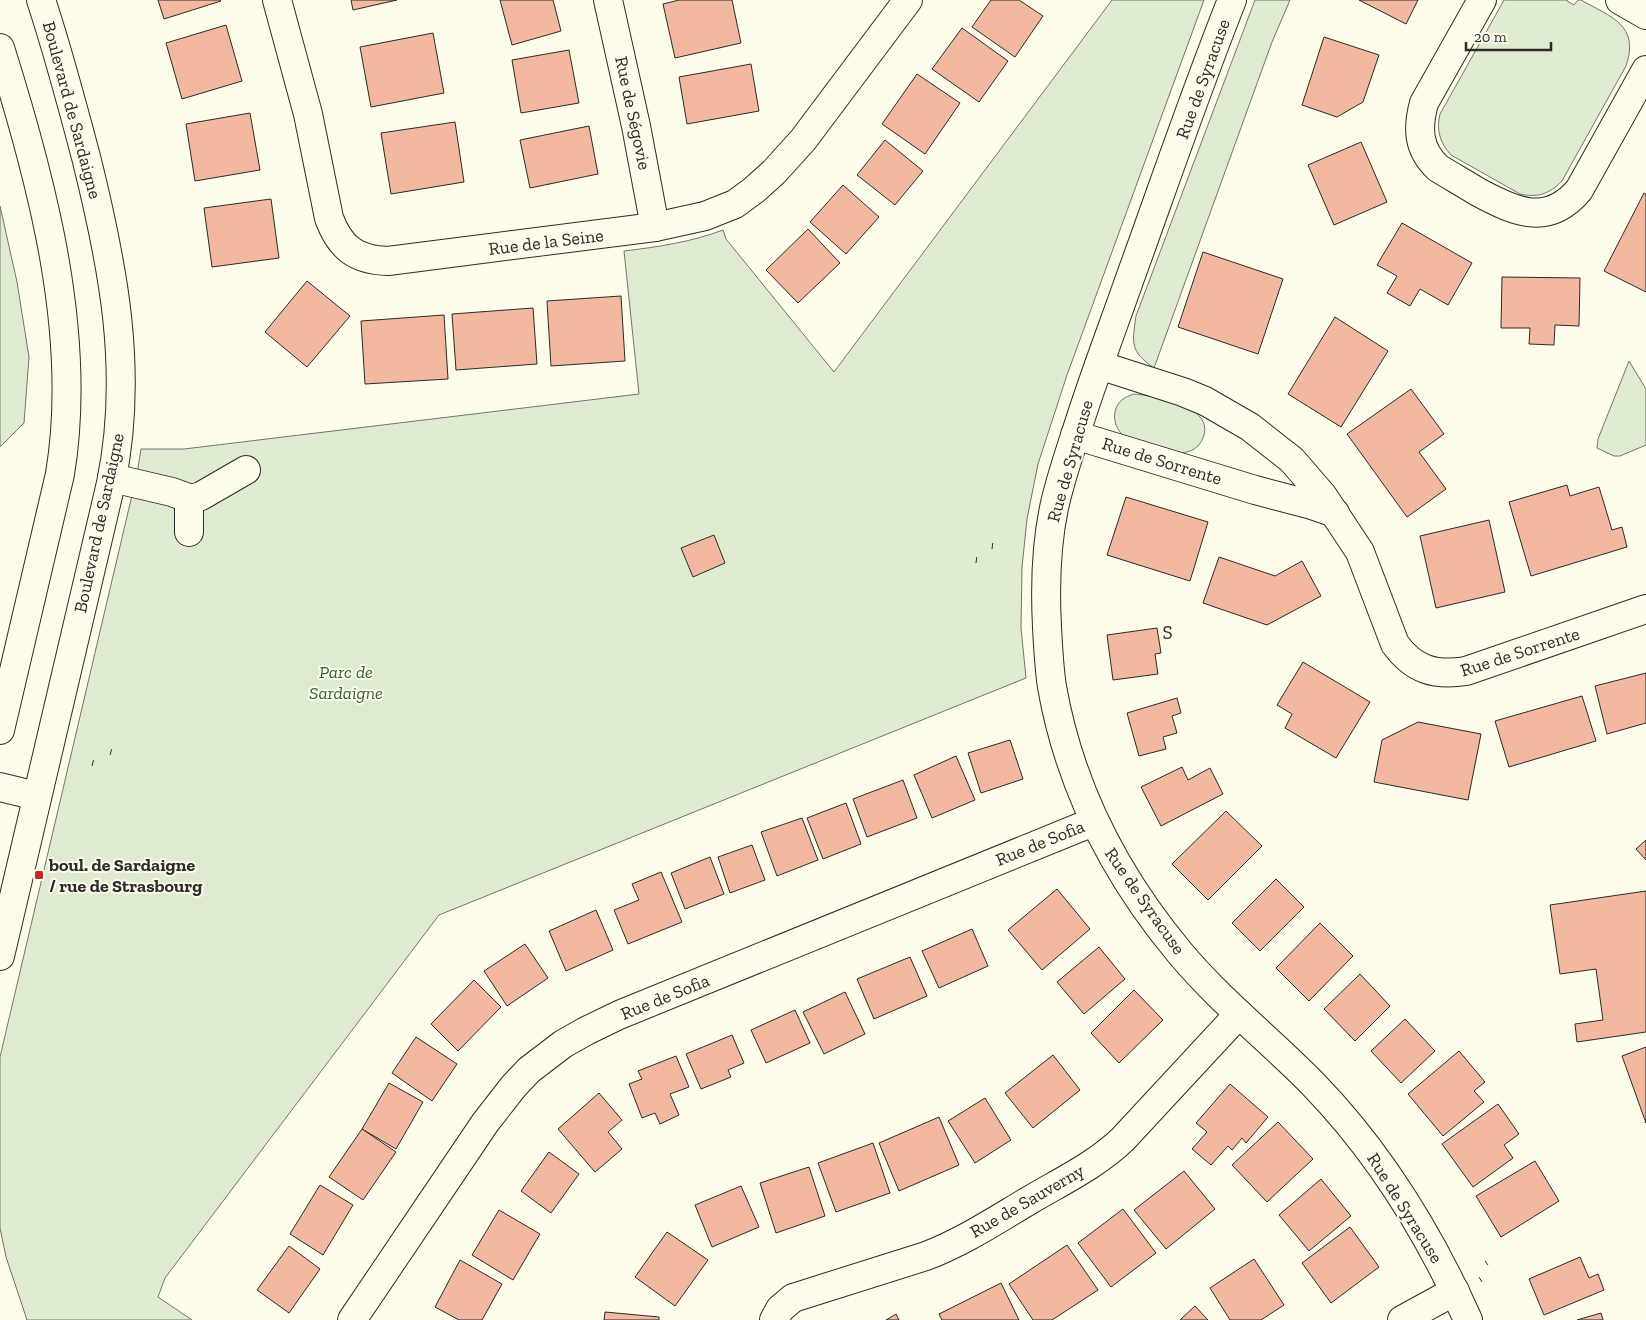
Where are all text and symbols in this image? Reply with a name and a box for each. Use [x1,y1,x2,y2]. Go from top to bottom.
street label: Rue de Syracuse [1171,16,1235,142]
street label: Boulevard de Sardaigne [38,19,106,201]
scale bar [1466,20,1551,52]
text: 20 m [1474,28,1507,46]
street label: Rue de Ségovie [610,54,656,172]
street label: Rue de la Seine [487,224,605,260]
street label: Rue de Syracuse [1042,397,1098,525]
street label: Boulevard de Sardaigne [69,431,129,615]
street label: Rue de Sorrente [1099,432,1225,490]
district label: S [1162,621,1174,644]
street label: Rue de Sorrente [1458,622,1582,682]
park label: Parc de Sardaigne [309,661,383,704]
street label: Rue de Sofia [992,815,1088,871]
street label: Rue de Syracuse [1100,843,1190,959]
place label: boul. de Sardaigne / rue de Strasbourg [48,854,203,897]
marker: boul. de Sardaigne / rue de Strasbourg [33,869,45,881]
street label: Rue de Sofia [617,969,713,1025]
street label: Rue de Syracuse [1362,1149,1448,1267]
street label: Rue de Sauverny [966,1159,1089,1243]

